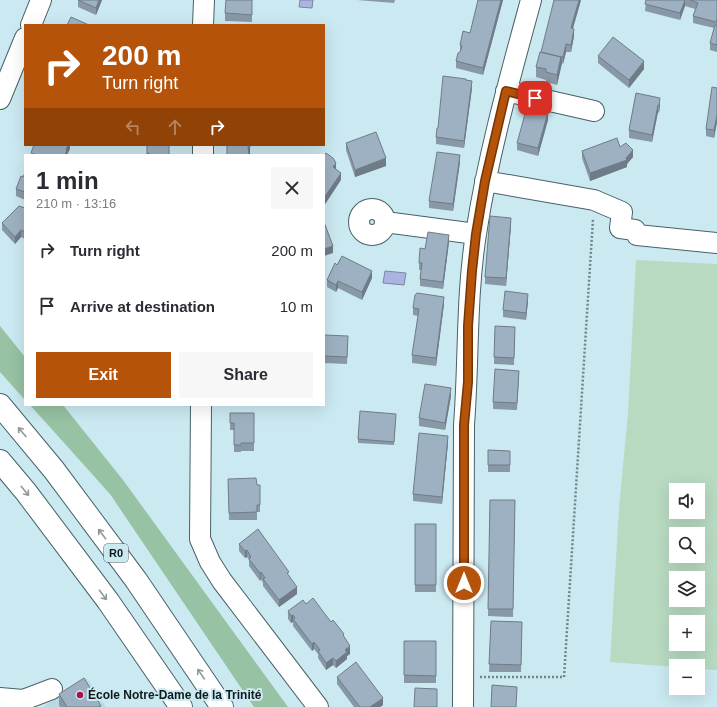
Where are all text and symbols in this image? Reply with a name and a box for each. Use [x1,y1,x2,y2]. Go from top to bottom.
icon: right [36,40,88,92]
text: 200 m [102,40,181,71]
text: Turn right [102,73,178,93]
pin [518,81,552,115]
icon: arrive [524,87,546,109]
icon: left [122,116,144,138]
icon: ahead [164,116,186,138]
icon: right [206,116,228,138]
text: 1 min [36,167,99,194]
button: close [271,167,313,209]
text: 210 m · 13:16 [36,196,116,211]
icon: right [36,239,58,261]
text: Turn right [70,242,140,259]
text: 200 m [271,242,313,259]
icon: arrive [36,295,58,317]
text: Arrive at destination [70,298,215,315]
text: 10 m [280,298,313,315]
button: Exit [36,352,171,398]
button: Share [179,352,313,398]
one-way arrow [17,426,26,437]
map controls [669,483,705,695]
button: sound [669,483,705,519]
one-way arrow [21,485,29,496]
button: search [669,527,705,563]
one-way arrow [98,528,106,539]
road number: R0 [104,544,128,562]
position arrow [443,562,485,604]
button: layers [669,571,705,607]
one-way arrow [99,589,107,600]
button: + [669,615,705,651]
button: − [669,659,705,695]
one-way arrow [197,669,205,680]
place label: École Notre-Dame de la Trinité [88,687,262,702]
marker: École Notre-Dame de la Trinité [75,690,85,700]

